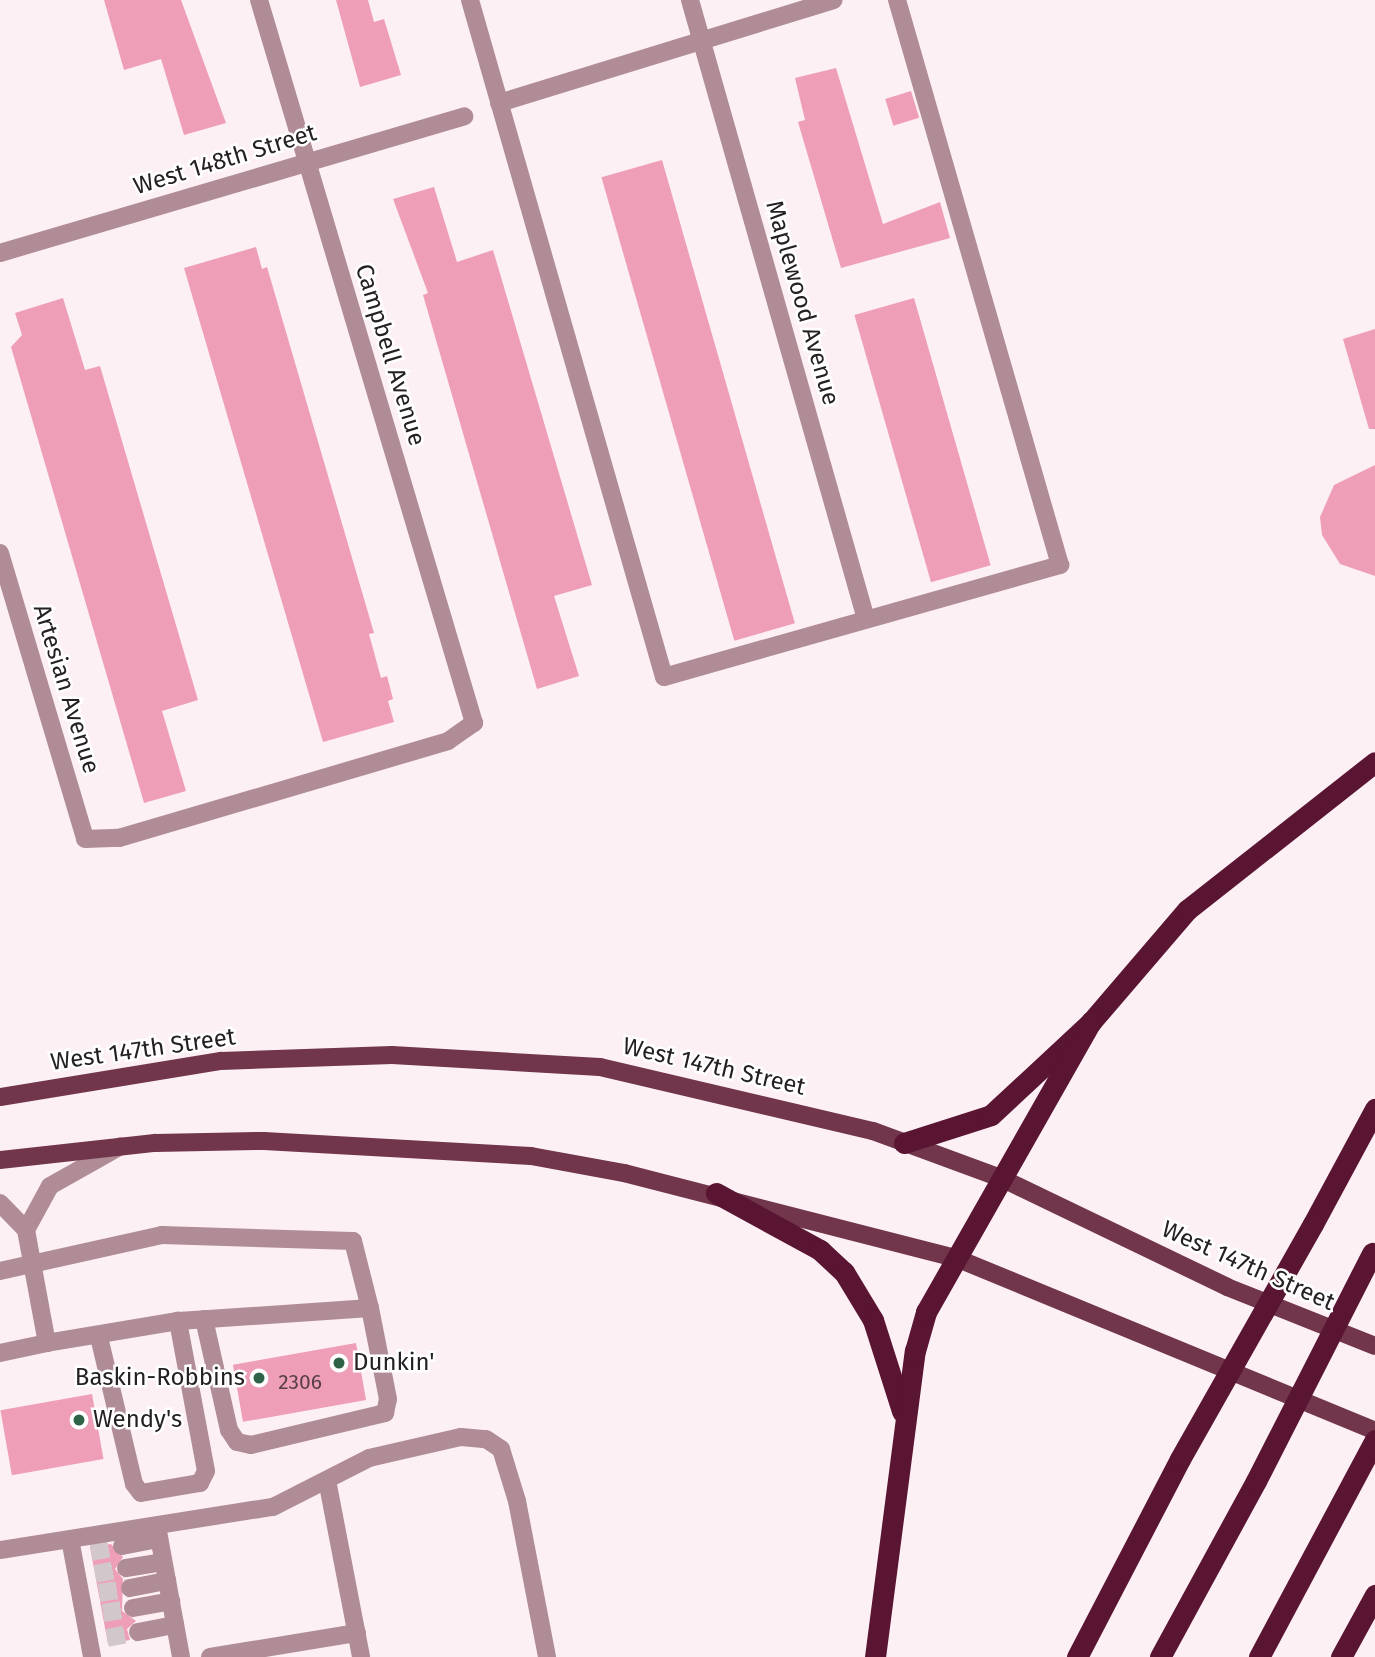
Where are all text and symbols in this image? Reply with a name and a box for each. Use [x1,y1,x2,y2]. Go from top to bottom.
street label: West 148th Street [130,119,320,201]
street label: Maplewood Avenue [759,197,845,409]
street label: Campbell Avenue [349,261,431,449]
street label: Artesian Avenue [27,601,105,777]
street label: West 147th Street [49,1023,237,1077]
street label: West 147th Street [620,1032,808,1102]
street label: West 147th Street [1157,1215,1339,1317]
place label: Dunkin' [353,1349,435,1377]
marker: Dunkin' [331,1355,347,1371]
place label: Baskin-Robbins [75,1364,245,1392]
house number: 2306 [278,1369,322,1395]
marker: Baskin-Robbins [251,1370,267,1386]
place label: Wendy's [93,1406,182,1434]
marker: Wendy's [71,1412,87,1428]

